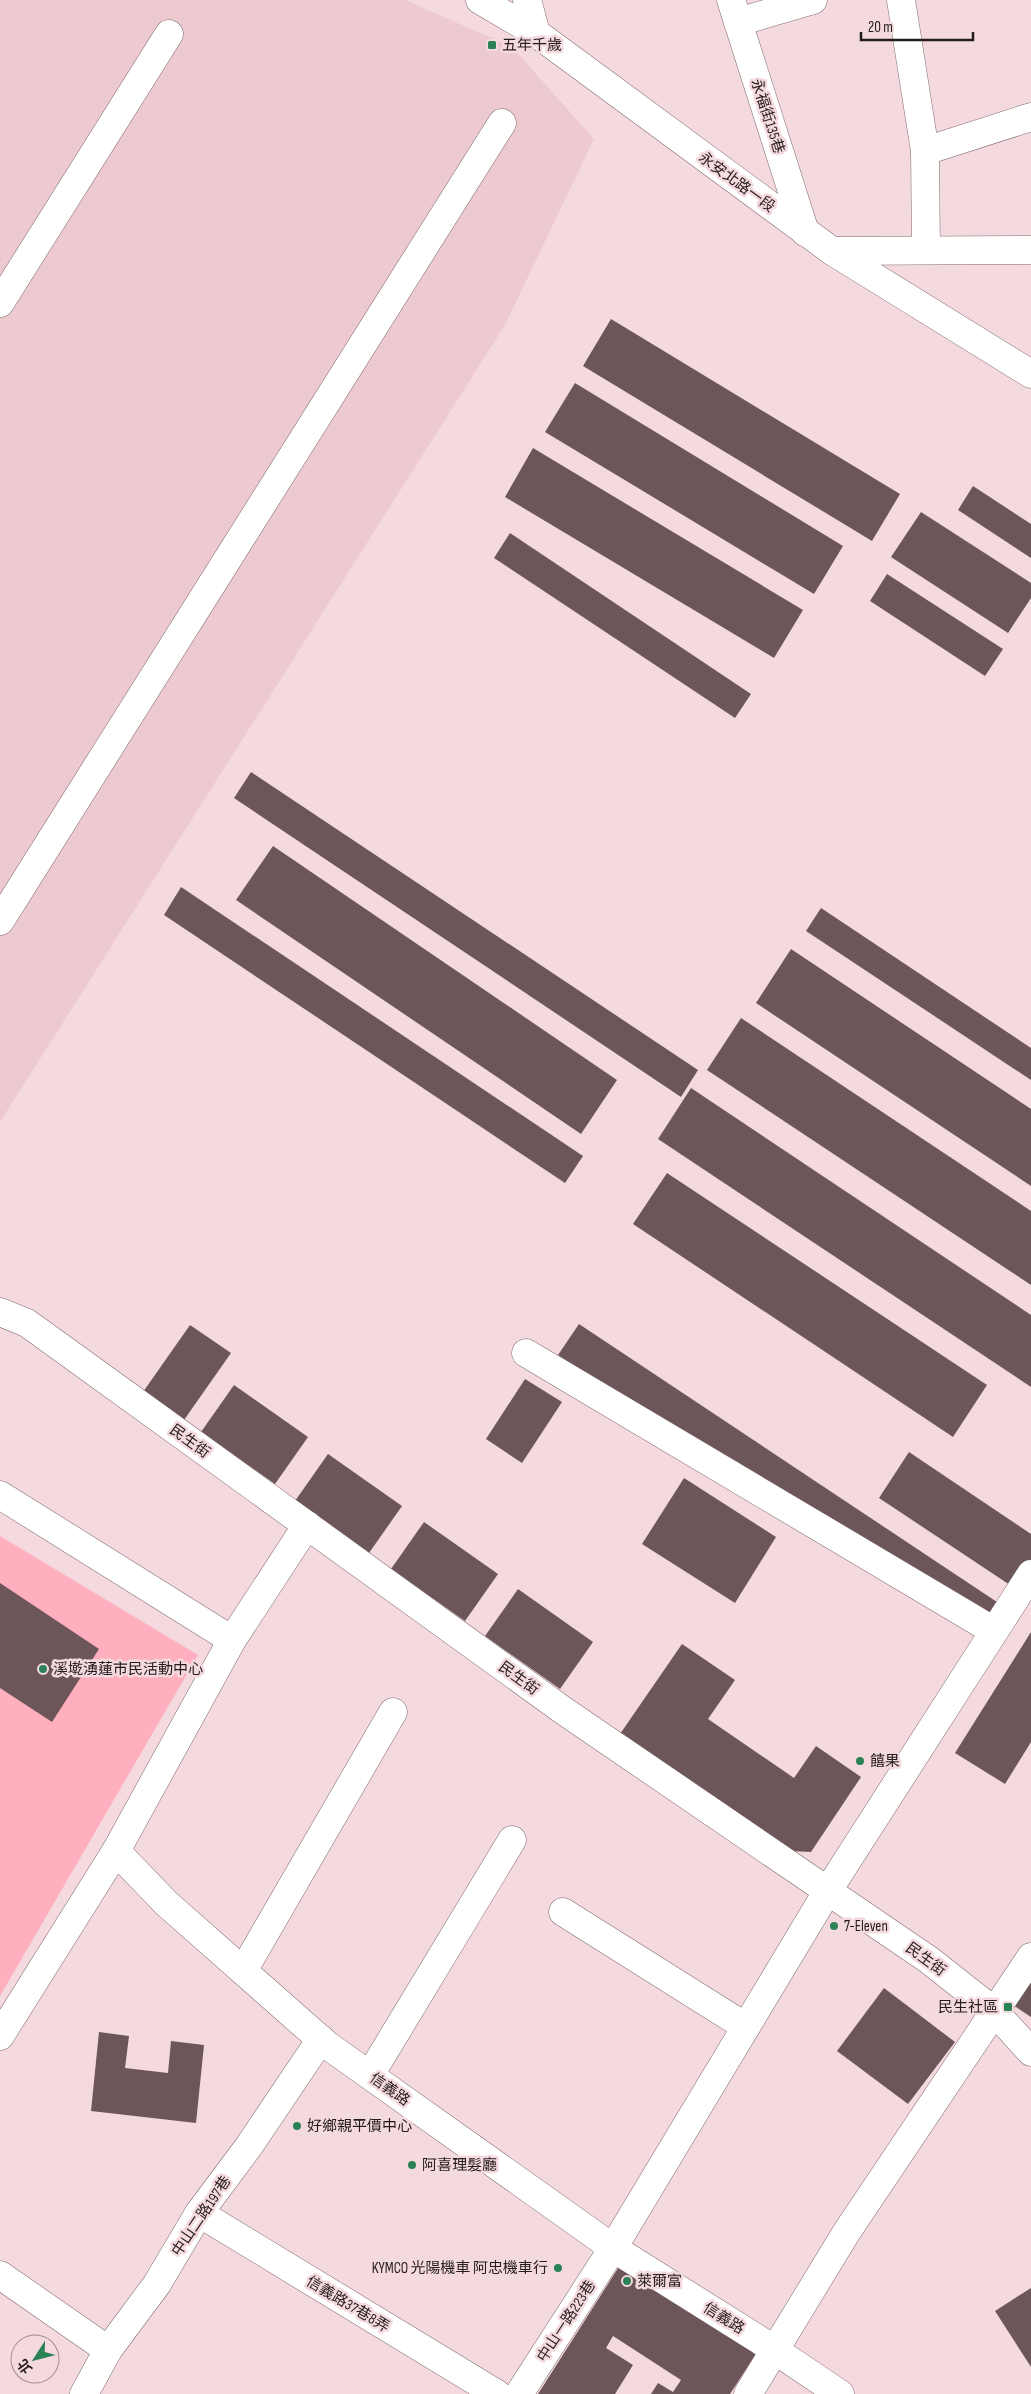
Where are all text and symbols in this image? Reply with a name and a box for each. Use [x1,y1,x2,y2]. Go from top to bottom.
scale bar [861,10,974,42]
text: 20 m [868,18,893,37]
place label: 五年千歲 [502,36,562,55]
marker: 五年千歲 [486,39,498,51]
street label: 永福街135巷 [747,76,789,156]
street label: 永安北路一段 [695,148,779,217]
street label: 民生街 [166,1420,213,1462]
street label: 民生街 [495,1657,542,1699]
place label: 溪墘湧蓮市民活動中心 [53,1660,203,1679]
marker: 溪墘湧蓮市民活動中心 [37,1663,49,1675]
place label: 饎果 [870,1752,900,1771]
marker: 饎果 [854,1755,866,1767]
place label: 7-Eleven [844,1917,888,1936]
marker: 7-Eleven [828,1920,840,1932]
street label: 民生街 [902,1938,949,1980]
place label: 民生社區 [938,1998,998,2017]
marker: 民生社區 [1002,2001,1014,2013]
street label: 信義路 [366,2069,414,2110]
place label: 好鄉親平價中心 [307,2117,412,2136]
marker: 好鄉親平價中心 [291,2120,303,2132]
place label: 阿喜理髮廳 [422,2156,497,2175]
marker: 阿喜理髮廳 [406,2159,418,2171]
street label: 中山二路197巷 [168,2172,235,2260]
place label: KYMCO 光陽機車 阿忠機車行 [372,2259,548,2278]
marker: KYMCO 光陽機車 阿忠機車行 [552,2262,564,2274]
street label: 信義路37巷8弄 [303,2272,393,2337]
place label: 萊爾富 [637,2272,682,2291]
marker: 萊爾富 [621,2275,633,2287]
street label: 中山一路223巷 [533,2277,600,2366]
street label: 信義路 [700,2298,748,2338]
north arrow [10,2334,60,2384]
text: 北 [14,2356,36,2377]

